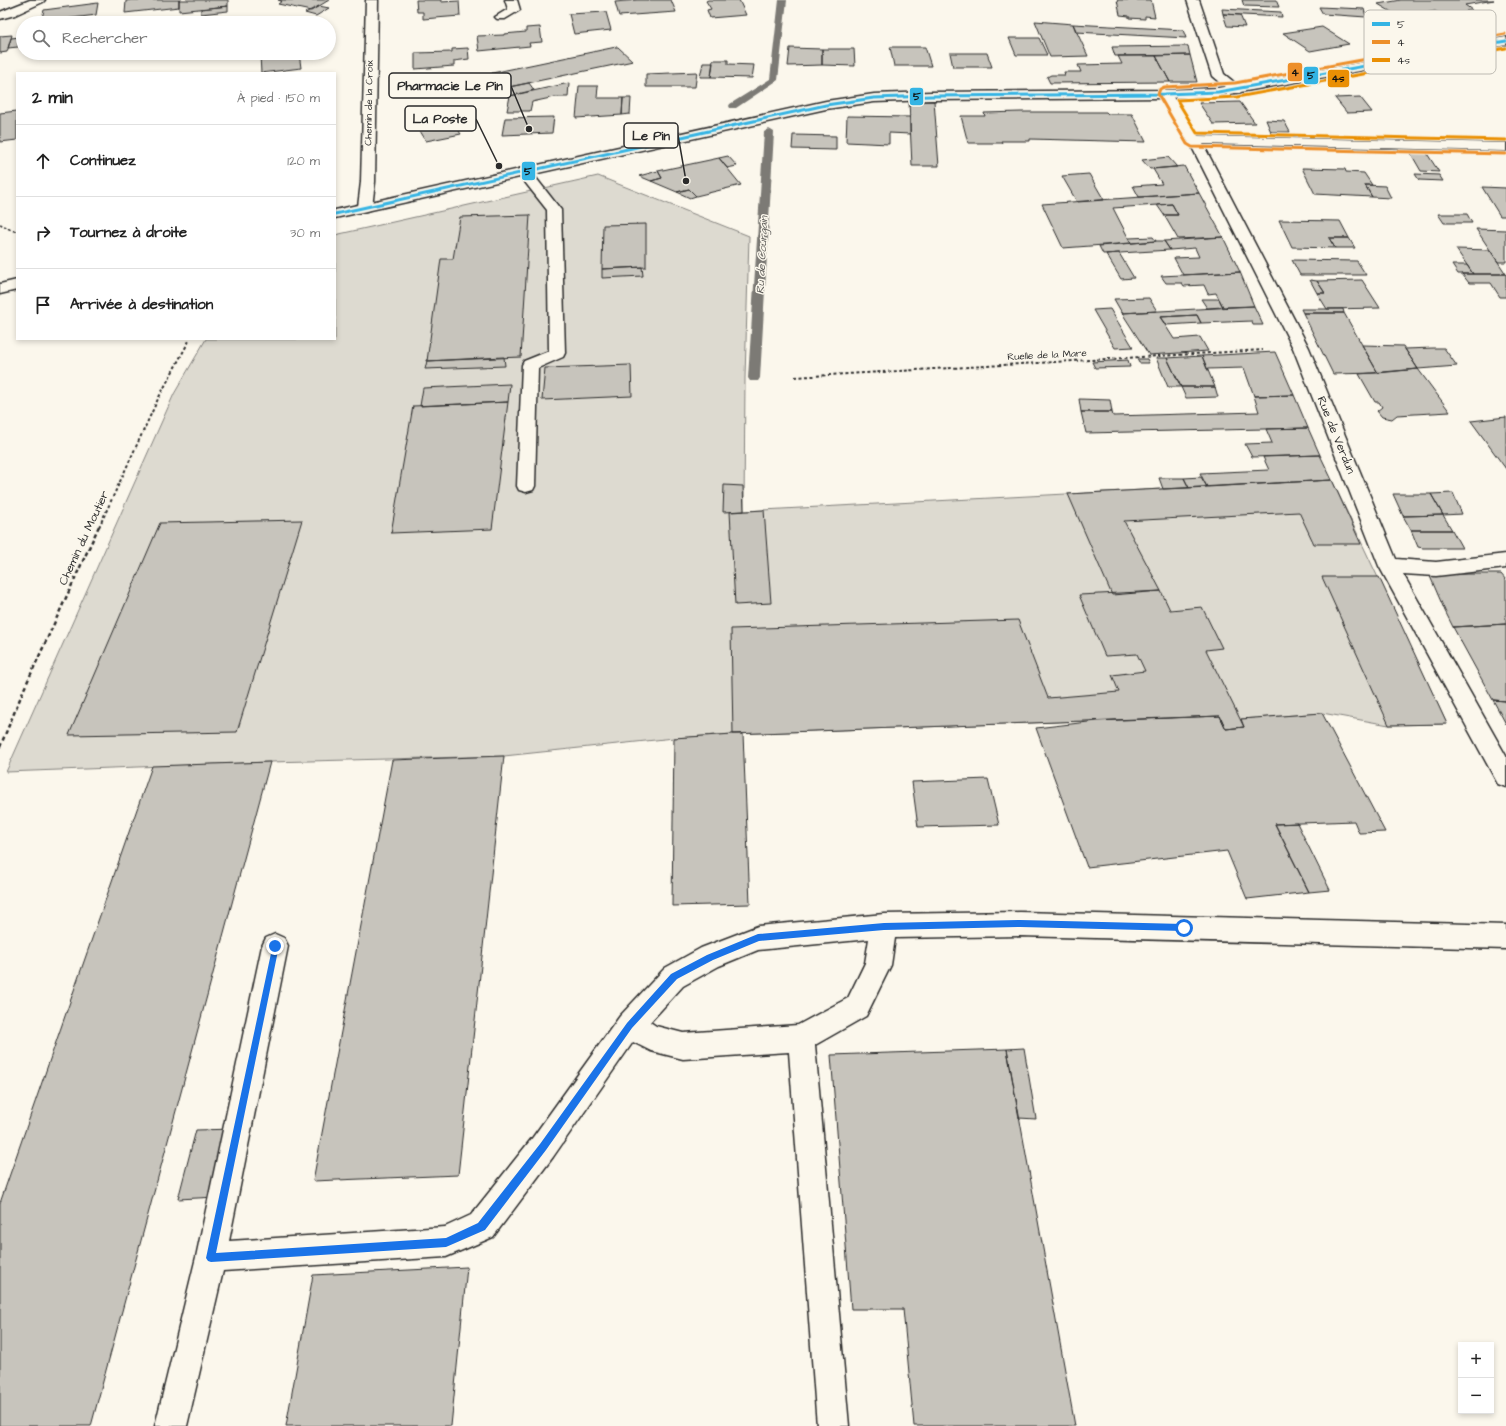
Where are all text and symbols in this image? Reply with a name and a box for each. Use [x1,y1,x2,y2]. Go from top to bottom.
legend [1364,10,1496,74]
search box [16,16,336,60]
text: 5 [1397,17,1405,32]
icon: search [30,27,52,49]
text: Rechercher [62,28,147,49]
text: 4 [1397,35,1405,50]
text: 4s [1397,53,1410,68]
street label: Chemin de la Croix [361,60,377,146]
line badge: 4 [1287,62,1303,82]
text: 4 [1291,65,1299,80]
line badge: 5 [1303,66,1319,85]
text: 5 [1307,68,1315,83]
line badge: 4s [1327,69,1350,88]
text: 4s [1331,71,1345,86]
callout: Pharmacie Le Pin [389,73,511,98]
text: Pharmacie Le Pin [397,77,503,95]
text: 2 min [32,86,73,110]
line badge: 5 [909,87,924,106]
text: À pied · 150 m [237,89,320,107]
text: 5 [913,89,921,104]
callout: La Poste [405,106,476,131]
text: La Poste [412,110,468,128]
callout: Le Pin [624,123,678,148]
text: Le Pin [632,127,670,145]
icon: ahead [32,150,54,172]
text: Continuez [70,150,136,171]
text: 120 m [287,152,320,170]
line badge: 5 [521,161,536,181]
text: 5 [524,164,532,179]
water label: Ru de Courgain [752,214,773,294]
icon: right [32,222,54,244]
text: Tournez à droite [70,222,187,243]
text: 30 m [290,224,320,242]
icon: arrive [32,294,54,316]
text: Arrivée à destination [70,294,213,315]
street label: Ruelle de la Mare [1007,346,1088,364]
street label: Rue de Verdun [1313,394,1359,476]
street label: Chemin du Moutier [55,488,114,588]
route start [1175,919,1193,937]
route end [266,937,284,955]
map controls [1458,1342,1494,1414]
button: + [1458,1342,1494,1378]
button: − [1458,1378,1494,1414]

